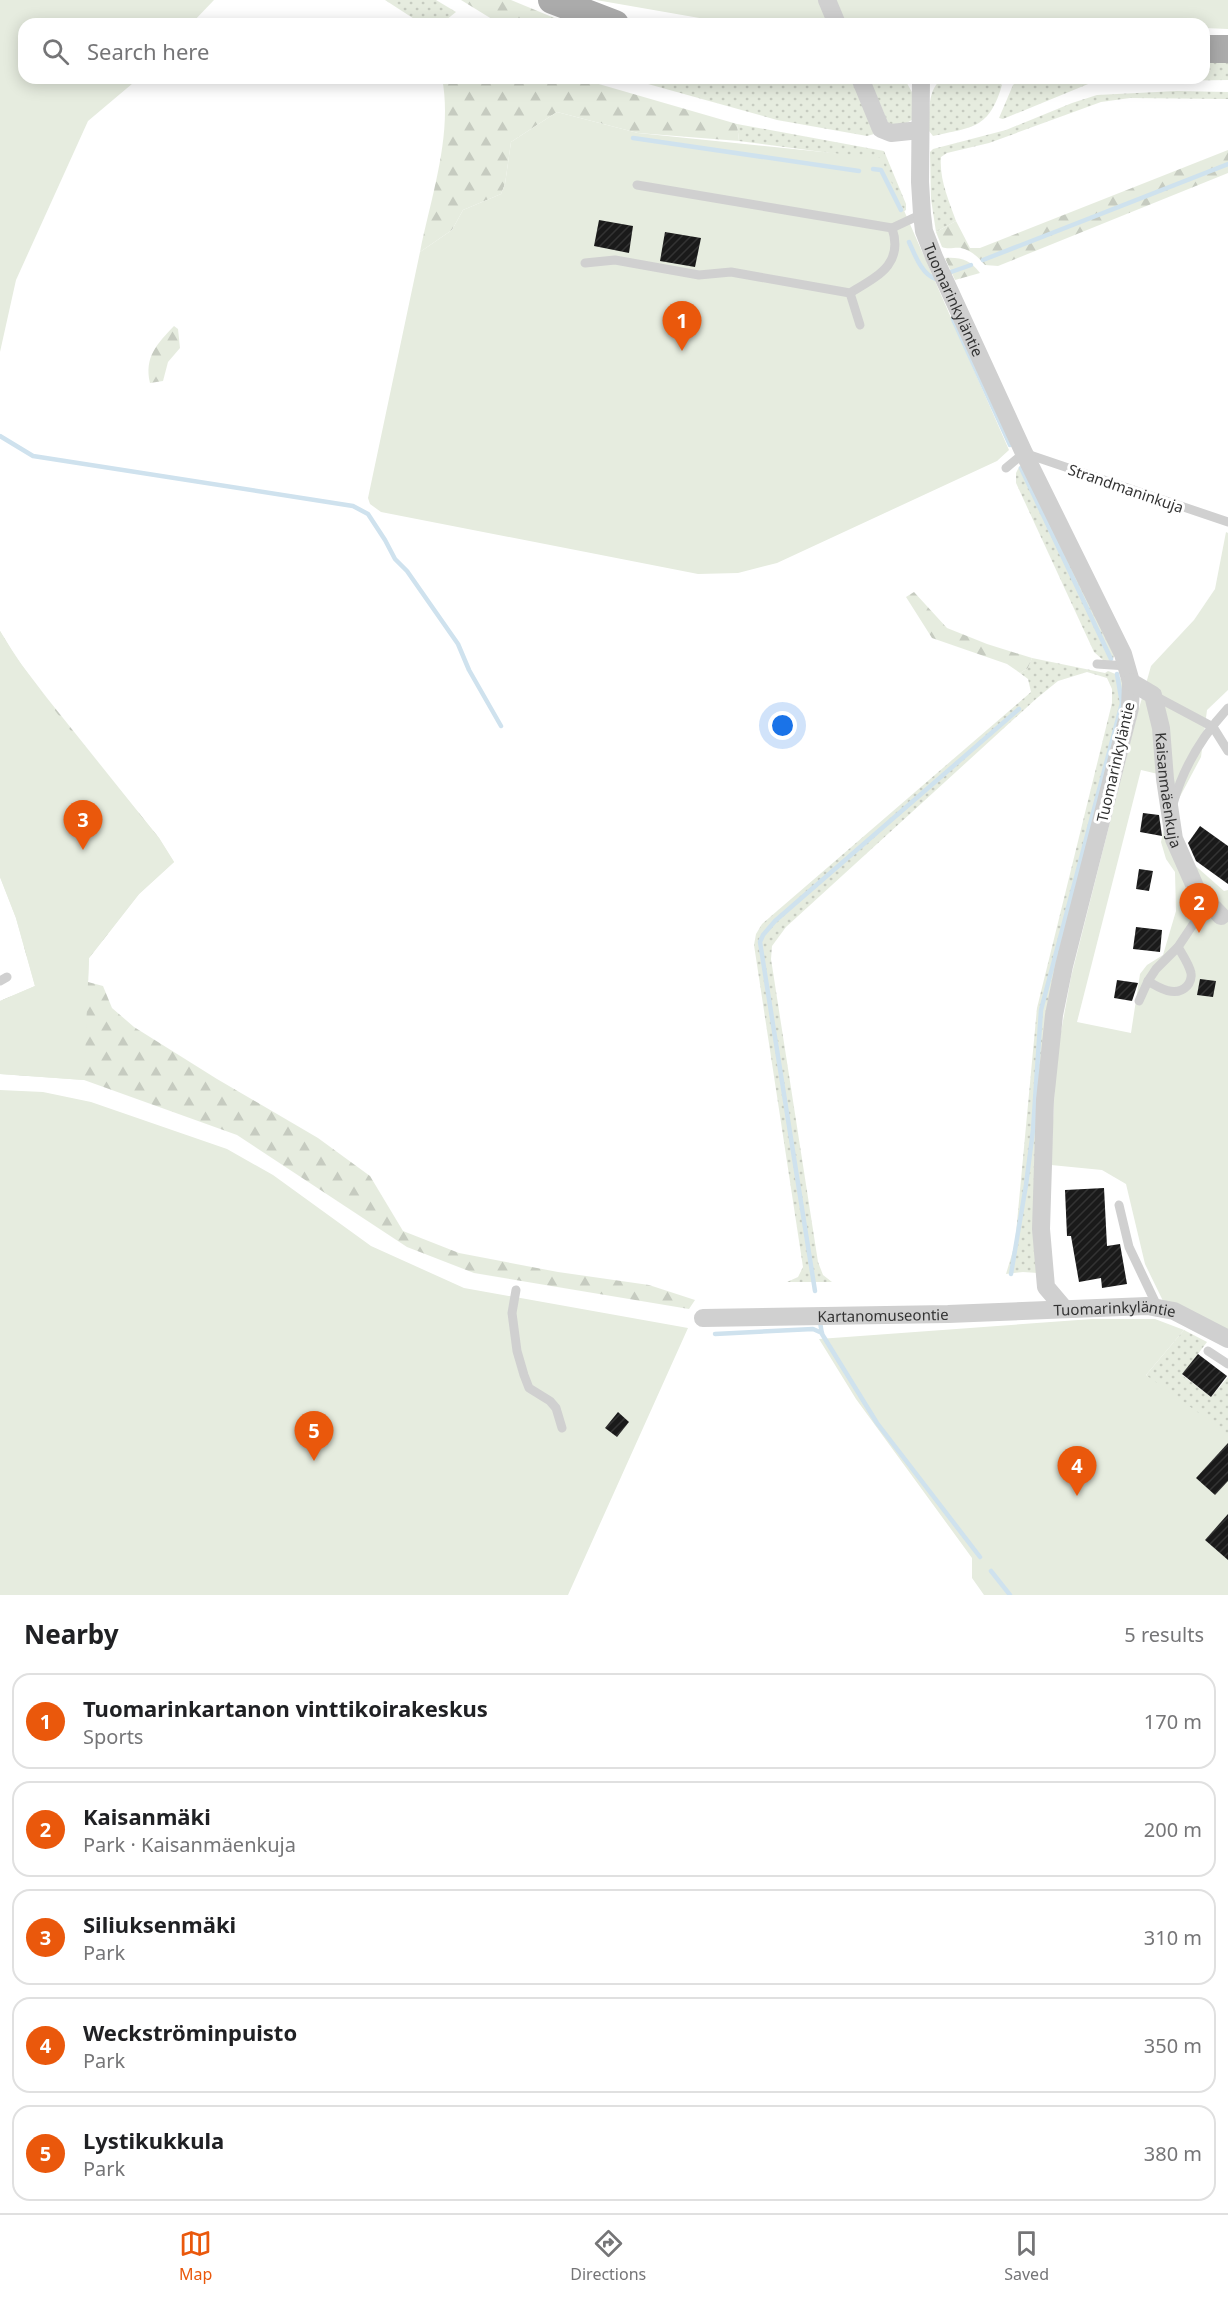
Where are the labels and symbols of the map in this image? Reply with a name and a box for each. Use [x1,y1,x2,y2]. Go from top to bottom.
street label: Tuomarinkyläntie [919,240,988,360]
pin: 1 [662,302,702,351]
street label: Strandmaninkuja [1066,459,1186,517]
street label: Tuomarinkyläntie [1091,700,1139,824]
your location [768,711,797,740]
street label: Kaisanmäenkuja [1151,732,1187,851]
pin: 3 [64,800,103,850]
pin: 2 [1180,884,1218,933]
street label: Tuomarinkyläntie [1053,1296,1178,1321]
street label: Kartanomuseontie [817,1304,949,1326]
pin: 5 [294,1412,334,1461]
pin: 4 [1058,1446,1096,1496]

